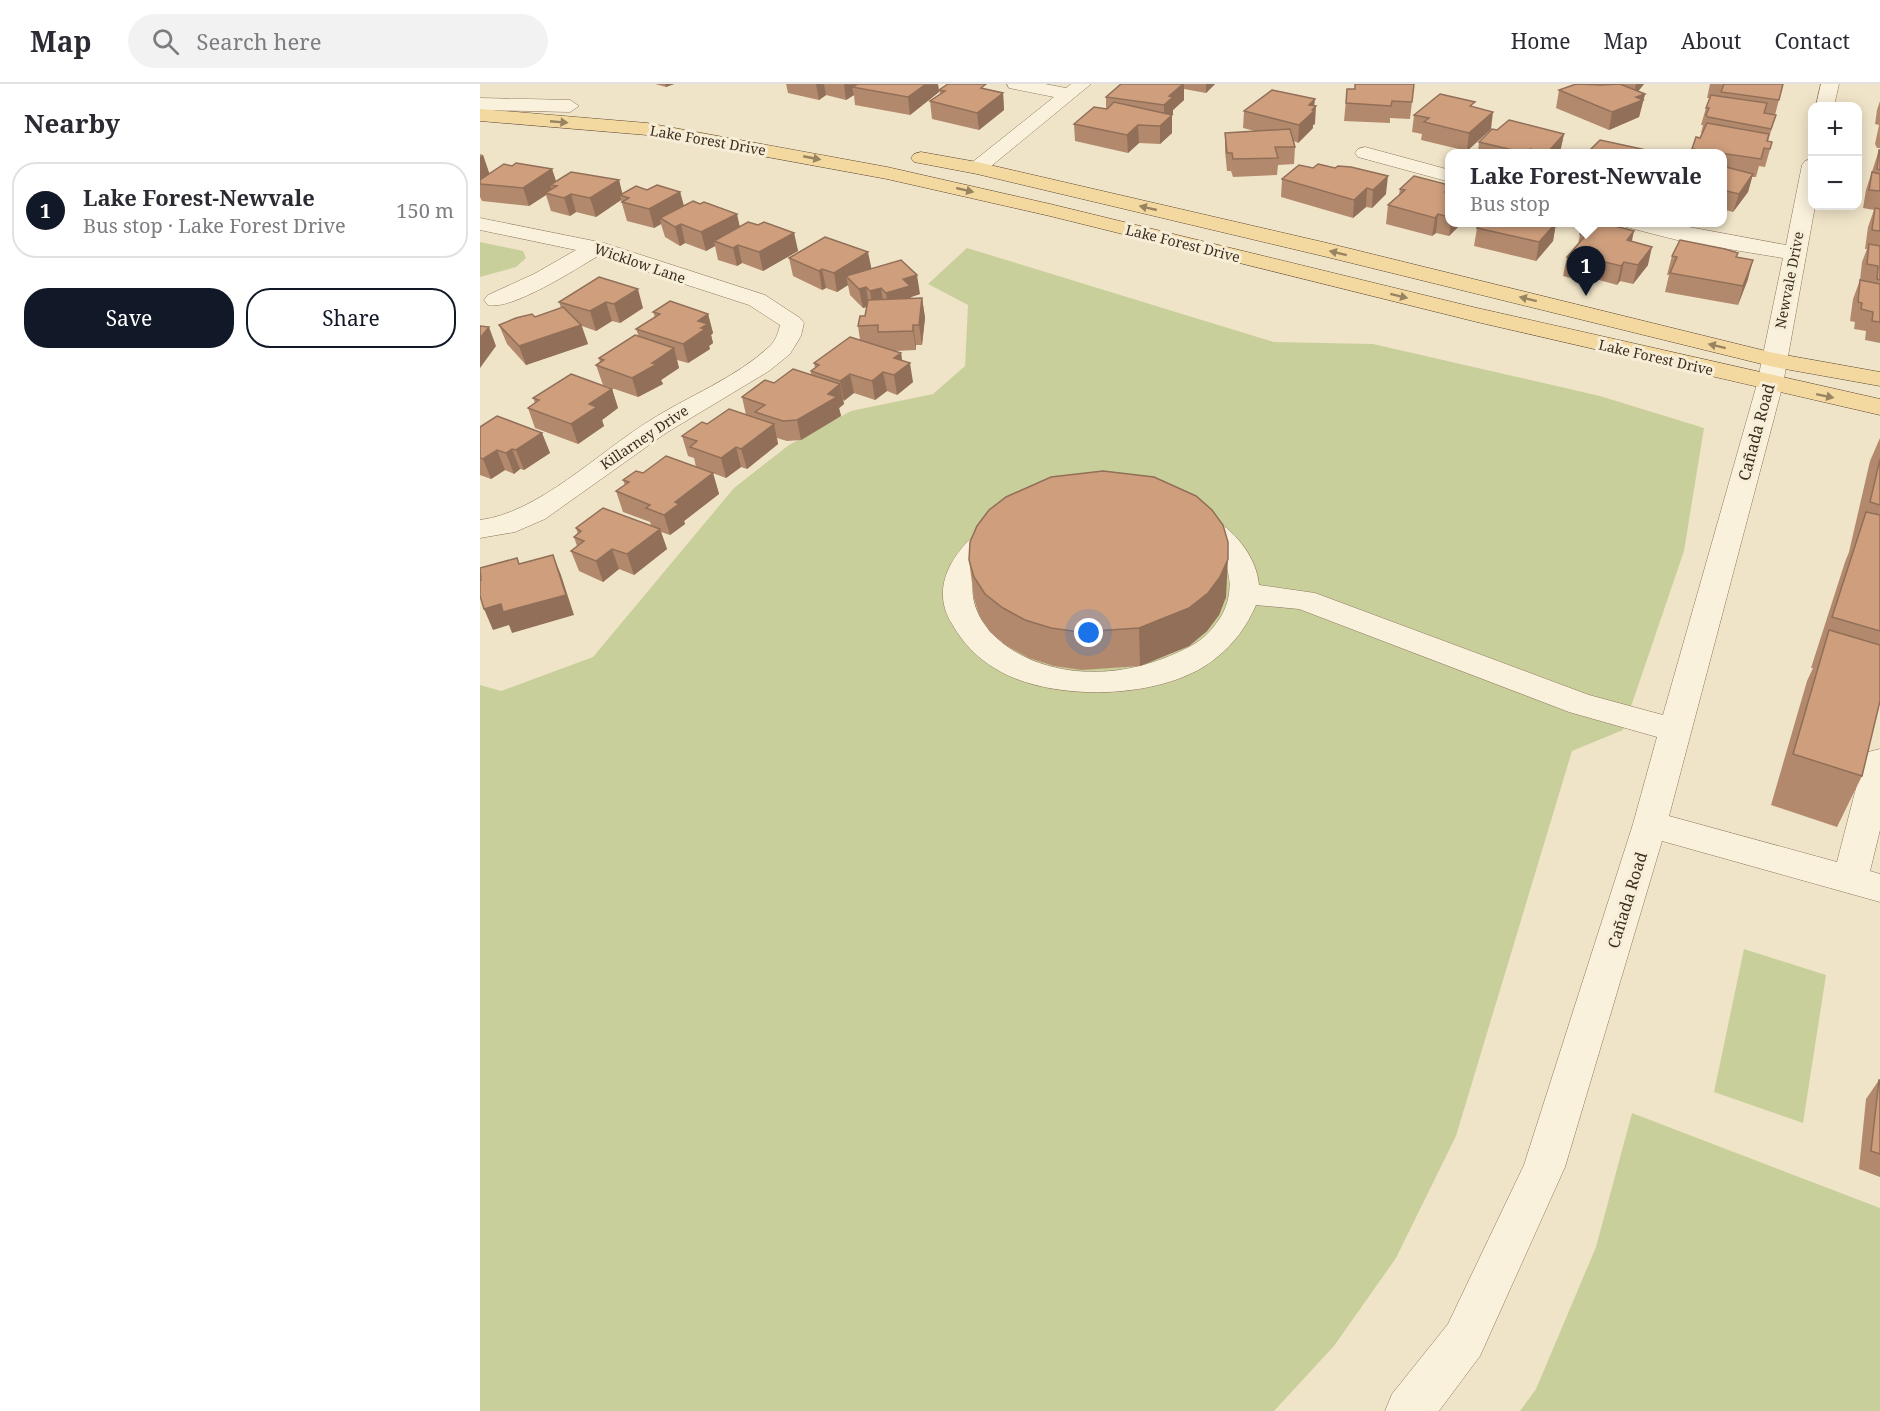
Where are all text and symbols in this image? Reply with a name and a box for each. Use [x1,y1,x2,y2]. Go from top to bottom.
search box [128,14,548,68]
text: Map [30,22,92,60]
icon: search [149,25,182,58]
text: Search here [197,26,321,56]
text: Home [1511,27,1571,55]
text: Map [1604,27,1648,55]
text: About [1681,27,1742,55]
text: Contact [1775,27,1850,55]
map controls [1808,102,1862,210]
button: + [1808,102,1862,156]
text: Nearby [24,105,120,141]
one-way arrow [550,117,569,126]
street label: Lake Forest Drive [649,120,767,160]
popup [1445,149,1727,227]
one-way arrow [803,154,822,163]
button: − [1808,156,1862,210]
text: Lake Forest-Newvale [1470,160,1702,190]
text: Lake Forest-Newvale [83,182,315,212]
one-way arrow [955,185,974,195]
text: Bus stop [1470,190,1550,217]
text: 1 [40,197,51,224]
text: 150 m [396,197,454,224]
one-way arrow [1139,203,1158,213]
text: Bus stop · Lake Forest Drive [83,212,346,239]
street label: Lake Forest Drive [1124,220,1242,266]
street label: Newvale Drive [1770,230,1808,330]
street label: Wicklow Lane [592,238,688,288]
pin: 1 [1566,246,1606,296]
one-way arrow [1329,247,1347,257]
button: Save [24,288,234,348]
button: Share [246,288,456,348]
one-way arrow [1390,291,1408,301]
one-way arrow [1518,294,1537,304]
street label: Lake Forest Drive [1597,335,1715,379]
one-way arrow [1708,340,1726,350]
street label: Cañada Road [1732,381,1780,483]
one-way arrow [1816,392,1835,401]
street label: Killarney Drive [596,401,692,473]
your location [1074,618,1103,647]
street label: Cañada Road [1602,849,1652,951]

